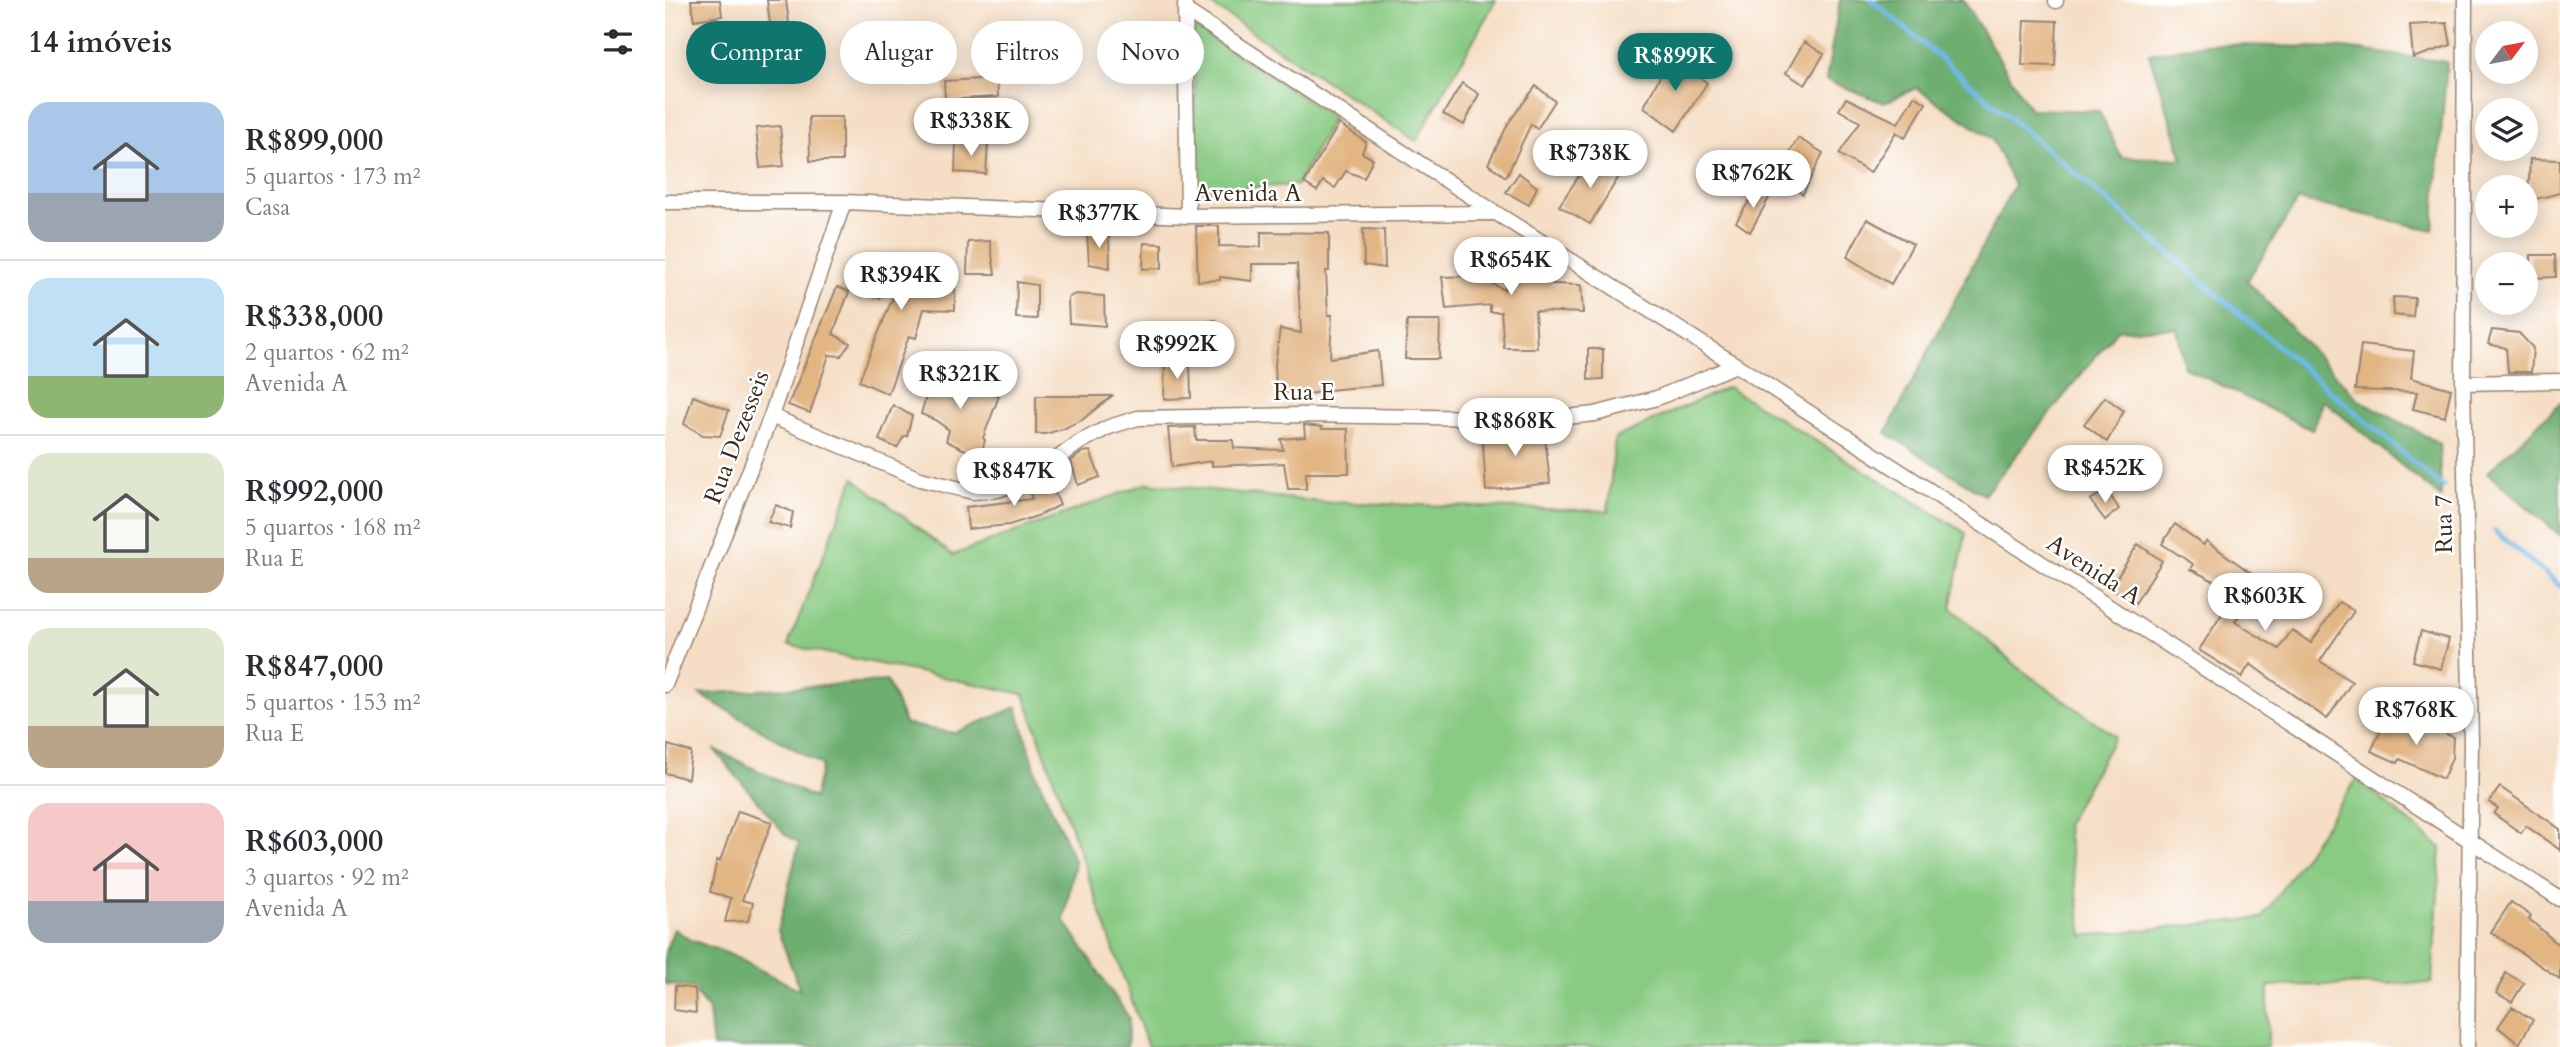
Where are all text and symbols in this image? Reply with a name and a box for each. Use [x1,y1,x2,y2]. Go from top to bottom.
chip: Comprar [686,21,826,84]
chip: Alugar [840,21,957,84]
chip: Filtros [971,21,1083,84]
chip: Novo [1097,21,1204,84]
north arrow [2475,21,2537,84]
map controls [2475,21,2538,315]
text: 14 imóveis [28,22,172,63]
icon: filters [599,23,637,61]
pin: R$899K [1618,34,1732,93]
text: R$899K [1634,40,1716,71]
button: layers [2475,98,2538,161]
pin: R$338K [914,99,1028,158]
text: R$338K [930,105,1012,136]
text: R$899,000 [245,120,383,161]
icon: home [84,130,168,214]
pin: R$738K [1533,130,1647,190]
text: R$738K [1549,137,1631,168]
pin: R$762K [1696,150,1810,210]
text: R$762K [1712,157,1794,188]
text: 5 quartos · 173 m² [245,161,420,192]
button: + [2475,175,2538,238]
street label: Avenida A [1194,177,1303,210]
pin: R$377K [1042,190,1156,250]
text: Casa [245,192,290,223]
text: R$377K [1058,197,1140,228]
pin: R$654K [1454,238,1568,297]
text: R$654K [1470,244,1552,275]
pin: R$394K [844,252,958,312]
button: − [2475,252,2538,315]
text: R$394K [860,259,942,290]
text: R$338,000 [245,296,383,337]
icon: home [84,306,168,390]
pin: R$992K [1120,322,1234,381]
text: R$992K [1136,328,1218,359]
text: 2 quartos · 62 m² [245,337,409,368]
pin: R$321K [903,352,1017,411]
text: R$321K [919,358,1001,389]
street label: Rua Dezesseis [696,366,778,508]
text: Avenida A [245,368,348,399]
street label: Rua E [1273,376,1335,409]
pin: R$868K [1458,398,1572,458]
text: R$868K [1474,405,1556,436]
pin: R$452K [2048,446,2162,505]
pin: R$847K [957,448,1071,508]
text: R$452K [2064,452,2146,483]
text: R$847K [973,455,1055,486]
text: R$992,000 [245,471,383,512]
icon: home [84,481,168,565]
street label: Rua 7 [2427,494,2461,554]
text: 5 quartos · 168 m² [245,512,420,543]
street label: Avenida A [2040,527,2149,614]
text: Rua E [245,543,304,574]
pin: R$603K [2208,574,2322,633]
text: R$603K [2224,580,2306,611]
text: R$847,000 [245,646,383,687]
icon: home [84,656,168,740]
text: 5 quartos · 153 m² [245,687,420,718]
pin: R$768K [2359,688,2473,747]
text: R$768K [2375,694,2457,725]
text: Rua E [245,718,304,749]
text: R$603,000 [245,821,383,862]
icon: home [84,831,168,915]
text: 3 quartos · 92 m² [245,862,409,893]
text: Avenida A [245,893,348,924]

